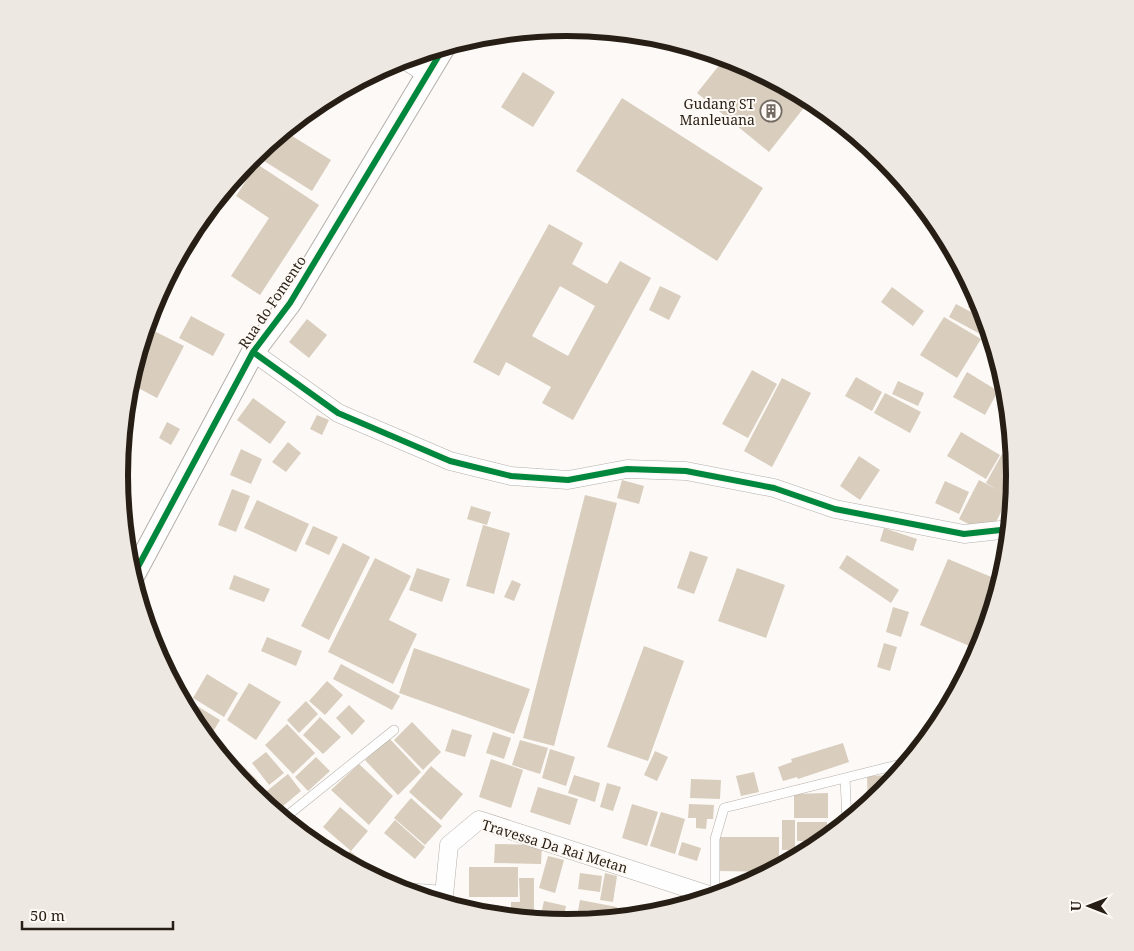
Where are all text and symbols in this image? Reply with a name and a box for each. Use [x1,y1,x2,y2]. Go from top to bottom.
place label: Gudang ST Manleuana [679,94,755,129]
building icon: Gudang ST Manleuana [759,99,783,123]
street label: Rua do Fomento [234,252,310,352]
street label: Travessa Da Rai Metan [480,815,630,877]
north arrow [1064,881,1114,931]
scale bar [22,898,174,930]
text: U [1066,900,1085,911]
text: 50 m [30,905,65,925]

